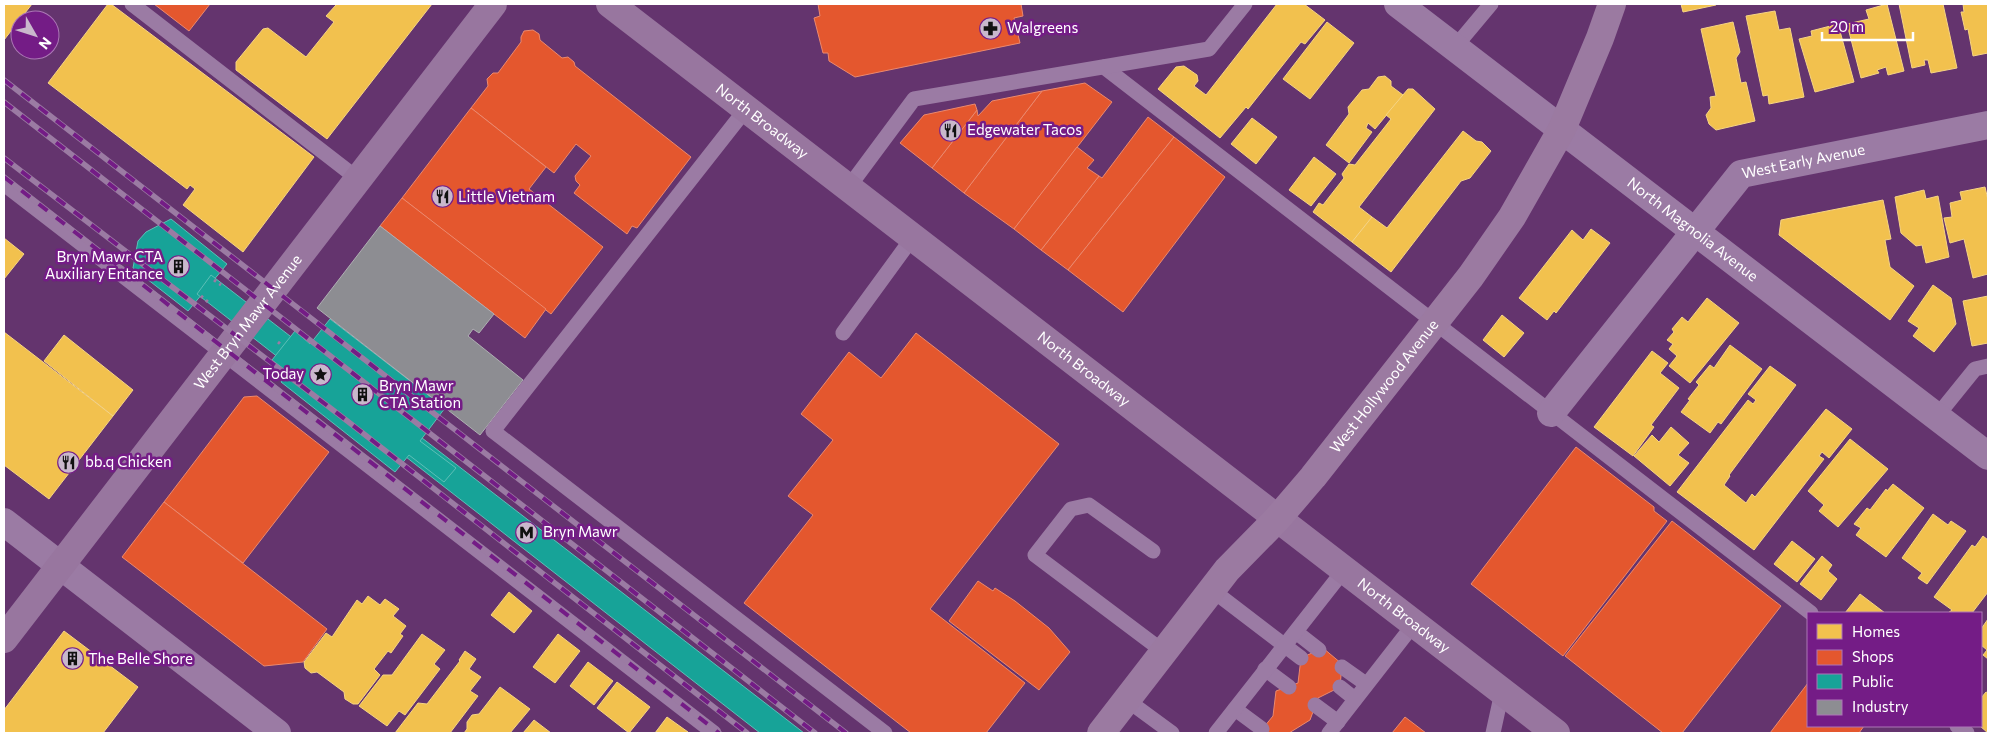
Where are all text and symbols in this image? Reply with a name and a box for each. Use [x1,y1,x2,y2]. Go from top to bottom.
north arrow [10,10,60,60]
scale bar [1822,10,1913,42]
pharmacy icon: Walgreens [979,16,1003,40]
text: 20 m [1830,17,1864,35]
place label: Walgreens [1007,18,1078,36]
text: N [36,34,55,53]
street label: North Broadway [713,79,813,162]
restaurant icon: Edgewater Tacos [939,118,963,142]
place label: Edgewater Tacos [967,120,1082,138]
street label: West Early Avenue [1740,140,1867,182]
street label: North Magnolia Avenue [1624,173,1762,285]
restaurant icon: Little Vietnam [430,185,454,209]
place label: Little Vietnam [458,187,555,205]
place label: Bryn Mawr CTA Auxiliary Entance [45,247,163,282]
street label: West Bryn Mawr Avenue [190,250,305,393]
building icon: Bryn Mawr CTA Auxiliary Entance [167,254,191,278]
street label: West Hollywood Avenue [1325,315,1442,456]
street label: North Broadway [1034,327,1134,410]
place icon: Today [308,362,332,386]
place label: Today [262,364,304,382]
place label: Bryn Mawr CTA Station [379,376,461,411]
building icon: Bryn Mawr CTA Station [351,383,375,407]
restaurant icon: bb.q Chicken [57,450,81,474]
place label: bb.q Chicken [85,452,172,470]
metro station icon: Bryn Mawr [515,520,539,544]
place label: Bryn Mawr [543,522,618,540]
street label: North Broadway [1354,573,1454,656]
legend [1807,612,1982,727]
text: Homes [1852,622,1900,640]
building icon: The Belle Shore [60,647,84,671]
text: Shops [1852,647,1894,665]
place label: The Belle Shore [88,649,193,667]
text: Public [1852,672,1894,690]
text: Industry [1852,697,1909,715]

